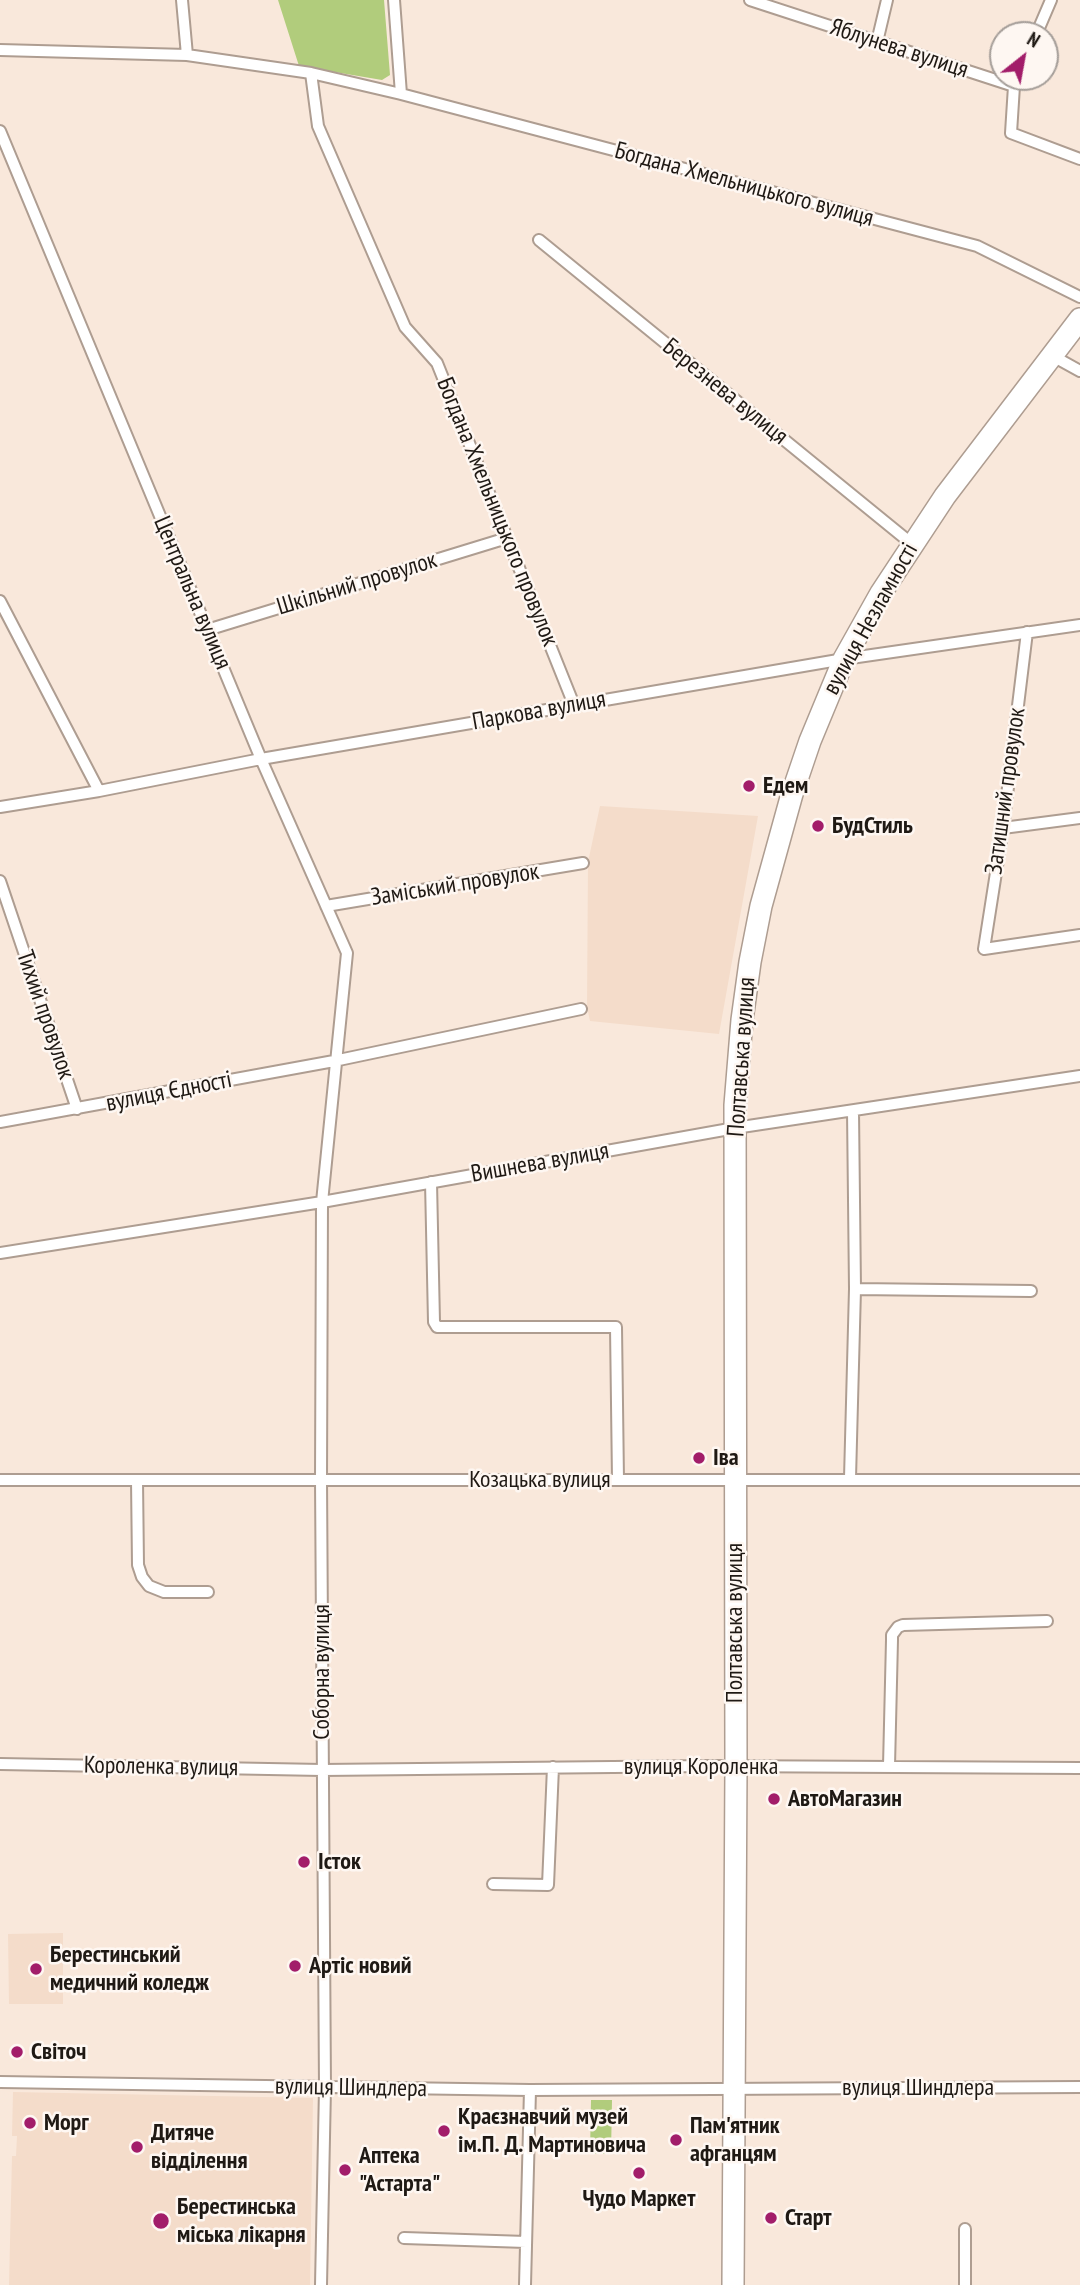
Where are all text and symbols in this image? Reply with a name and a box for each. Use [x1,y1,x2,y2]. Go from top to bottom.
street label: Яблунева вулиця [826,13,972,85]
north arrow [989,21,1059,91]
text: N [1023,27,1044,53]
street label: Богдана Хмельницького вулиця [611,137,877,233]
street label: Березнева вулиця [657,333,793,451]
street label: Богдана Хмельницького провулок [430,374,564,650]
street label: Центральна вулиця [147,512,237,674]
street label: вулиця Незламності [818,538,924,700]
street label: Шкільний провулок [274,546,440,622]
street label: Паркова вулиця [470,685,608,737]
street label: Затишний провулок [980,706,1032,876]
place label: Едем [763,772,808,800]
marker: Едем [741,778,757,794]
place label: БудСтиль [832,812,913,840]
marker: БудСтиль [810,818,826,834]
street label: Заміський провулок [369,858,541,912]
street label: Тихий провулок [10,947,80,1083]
street label: Полтавська вулиця [722,976,762,1138]
street label: вулиця Єдності [104,1066,234,1118]
street label: Вишнева вулиця [469,1137,611,1189]
place label: Іва [713,1444,739,1472]
marker: Іва [691,1450,707,1466]
street label: Козацька вулиця [469,1466,611,1494]
street label: Полтавська вулиця [721,1543,749,1703]
street label: Соборна вулиця [308,1604,336,1740]
street label: Короленка вулиця [84,1751,238,1783]
street label: вулиця Короленка [624,1753,778,1781]
place label: АвтоМагазин [788,1785,902,1813]
marker: АвтоМагазин [766,1791,782,1807]
place label: Істок [318,1848,361,1876]
marker: Істок [296,1854,312,1870]
place label: Берестинський медичний коледж [50,1941,209,1997]
place label: Артіс новий [309,1952,412,1980]
marker: Артіс новий [287,1958,303,1974]
marker: Берестинський медичний коледж [28,1961,44,1977]
place label: Світоч [31,2038,86,2066]
marker: Світоч [9,2044,25,2060]
street label: вулиця Шиндлера [275,2072,427,2104]
street label: вулиця Шиндлера [842,2074,994,2102]
place label: Краєзнавчий музей ім.П. Д. Мартиновича [458,2103,646,2159]
place label: Морг [44,2109,89,2137]
place label: Пам'ятник афганцям [690,2112,780,2168]
marker: Морг [22,2115,38,2131]
place label: Дитяче відділення [151,2119,247,2175]
marker: Краєзнавчий музей ім.П. Д. Мартиновича [436,2123,452,2139]
marker: Пам'ятник афганцям [668,2132,684,2148]
marker: Дитяче відділення [129,2139,145,2155]
place label: Аптека "Астарта" [359,2142,440,2198]
marker: Аптека "Астарта" [337,2162,353,2178]
marker: Чудо Маркет [631,2165,647,2181]
place label: Чудо Маркет [583,2185,695,2213]
place label: Берестинська міська лікарня [177,2193,306,2249]
place label: Старт [785,2204,832,2232]
marker: Старт [763,2210,779,2226]
marker: Берестинська міська лікарня [151,2211,171,2231]

